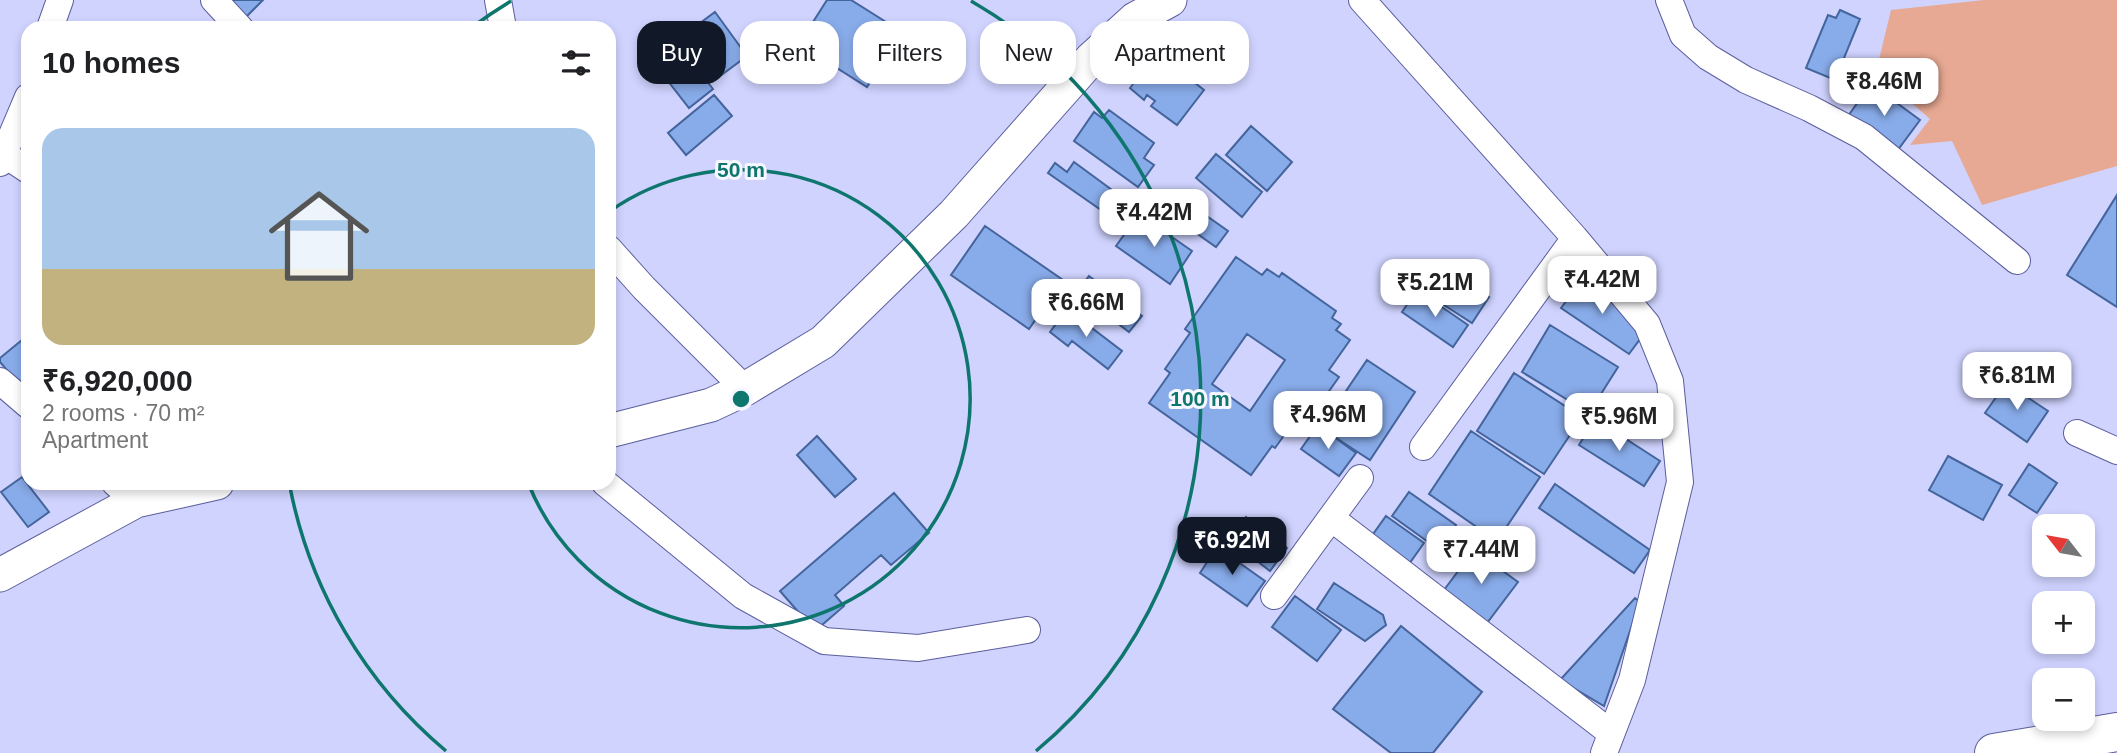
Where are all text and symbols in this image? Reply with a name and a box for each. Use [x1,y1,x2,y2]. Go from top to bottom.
chip: Buy [637,21,726,84]
chip: Rent [740,21,839,84]
chip: Filters [853,21,966,84]
chip: New [980,21,1076,84]
chip: Apartment [1090,21,1249,84]
icon: filters [557,44,595,82]
text: 10 homes [42,46,180,79]
pin: ₹8.46M [1827,58,1941,118]
text: ₹8.46M [1845,68,1923,94]
text: 50 m [717,158,765,181]
icon: home [256,173,382,299]
pin: ₹4.42M [1097,190,1211,249]
text: ₹4.42M [1115,199,1193,225]
pin: ₹4.42M [1545,256,1659,316]
pin: ₹5.21M [1378,260,1492,319]
text: ₹4.42M [1563,266,1641,292]
text: ₹5.21M [1396,269,1474,295]
pin: ₹6.66M [1029,280,1143,339]
text: ₹6.66M [1047,289,1125,315]
pin: ₹6.81M [1960,352,2074,412]
text: ₹6.81M [1978,362,2056,388]
text: ₹6,920,000 [42,364,193,397]
centre of rings [729,387,753,411]
text: 100 m [1170,387,1230,410]
pin: ₹4.96M [1271,392,1385,451]
pin: ₹5.96M [1562,393,1676,453]
text: 2 rooms · 70 m² [42,400,204,426]
text: ₹4.96M [1289,401,1367,427]
text: ₹5.96M [1580,403,1658,429]
text: Apartment [42,427,148,453]
north arrow [2032,514,2095,578]
map controls [2032,514,2095,731]
pin: ₹6.92M [1175,518,1289,577]
pin: ₹7.44M [1424,526,1538,586]
text: ₹6.92M [1193,527,1271,553]
text: ₹7.44M [1442,536,1520,562]
button: + [2032,591,2095,654]
button: − [2032,668,2095,731]

